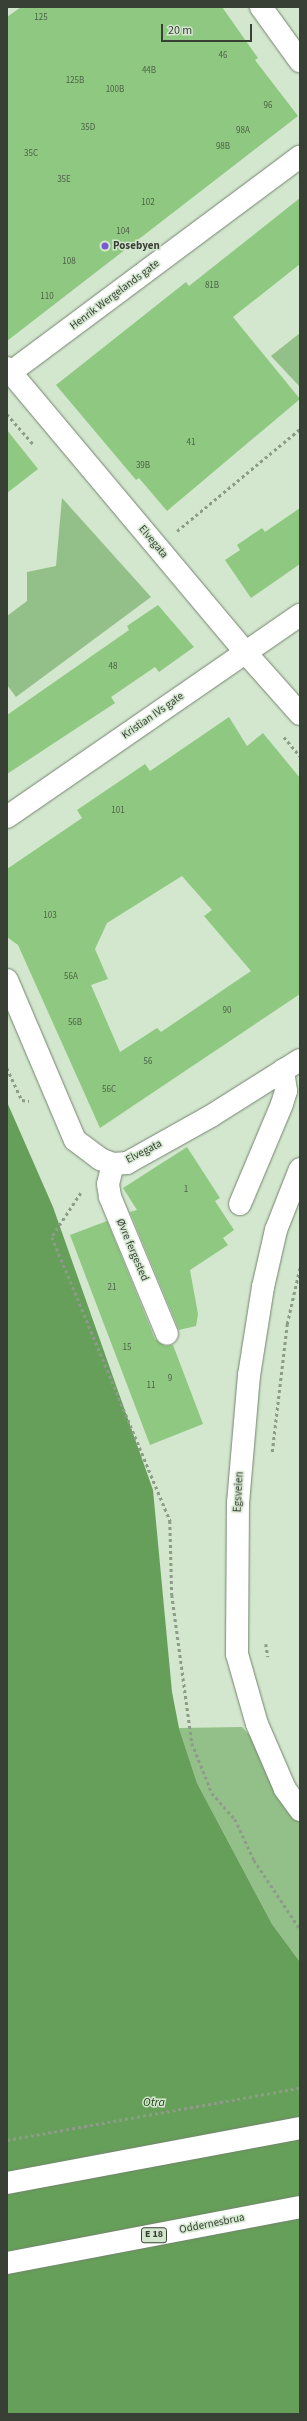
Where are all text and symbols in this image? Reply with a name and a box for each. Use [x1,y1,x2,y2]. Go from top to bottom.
house number: 125 [34,13,48,23]
scale bar [163,16,254,42]
text: 20 m [168,22,192,39]
house number: 46 [219,51,227,61]
house number: 44B [142,66,156,76]
house number: 125B [66,76,84,86]
house number: 100B [106,85,124,95]
house number: 96 [264,101,272,111]
house number: 35D [81,123,95,133]
house number: 98A [236,126,250,136]
house number: 98B [216,142,230,152]
house number: 35C [24,149,38,159]
house number: 35E [57,175,71,185]
house number: 102 [141,198,155,208]
house number: 104 [116,227,130,237]
place label: Posebyen [113,239,160,253]
marker: Posebyen [100,241,110,251]
house number: 108 [62,257,76,267]
street label: Henrik Wergelands gate [68,257,162,333]
house number: 81B [205,281,219,291]
house number: 110 [40,292,54,302]
house number: 41 [187,438,195,448]
house number: 39B [136,461,150,471]
street label: Elvegata [135,523,171,561]
house number: 48 [109,662,117,672]
street label: Kristian IVs gate [120,690,186,742]
house number: 101 [111,806,125,816]
house number: 103 [43,911,57,921]
house number: 56A [64,972,78,982]
house number: 90 [223,1006,231,1016]
house number: 56B [68,1018,82,1028]
house number: 56 [144,1057,152,1067]
house number: 56C [102,1085,116,1095]
street label: Elvegata [124,1137,164,1167]
house number: 1 [184,1185,188,1195]
street label: Øvre fergested [113,1217,151,1283]
house number: 21 [108,1283,116,1293]
house number: 15 [123,1343,131,1353]
house number: 9 [168,1374,172,1384]
house number: 11 [147,1381,155,1391]
street label: Egsveien [231,1471,247,1513]
water label: Otra [143,2096,165,2110]
street label: Oddernesbrua [178,2211,246,2237]
road number: E 18 [140,2227,168,2243]

